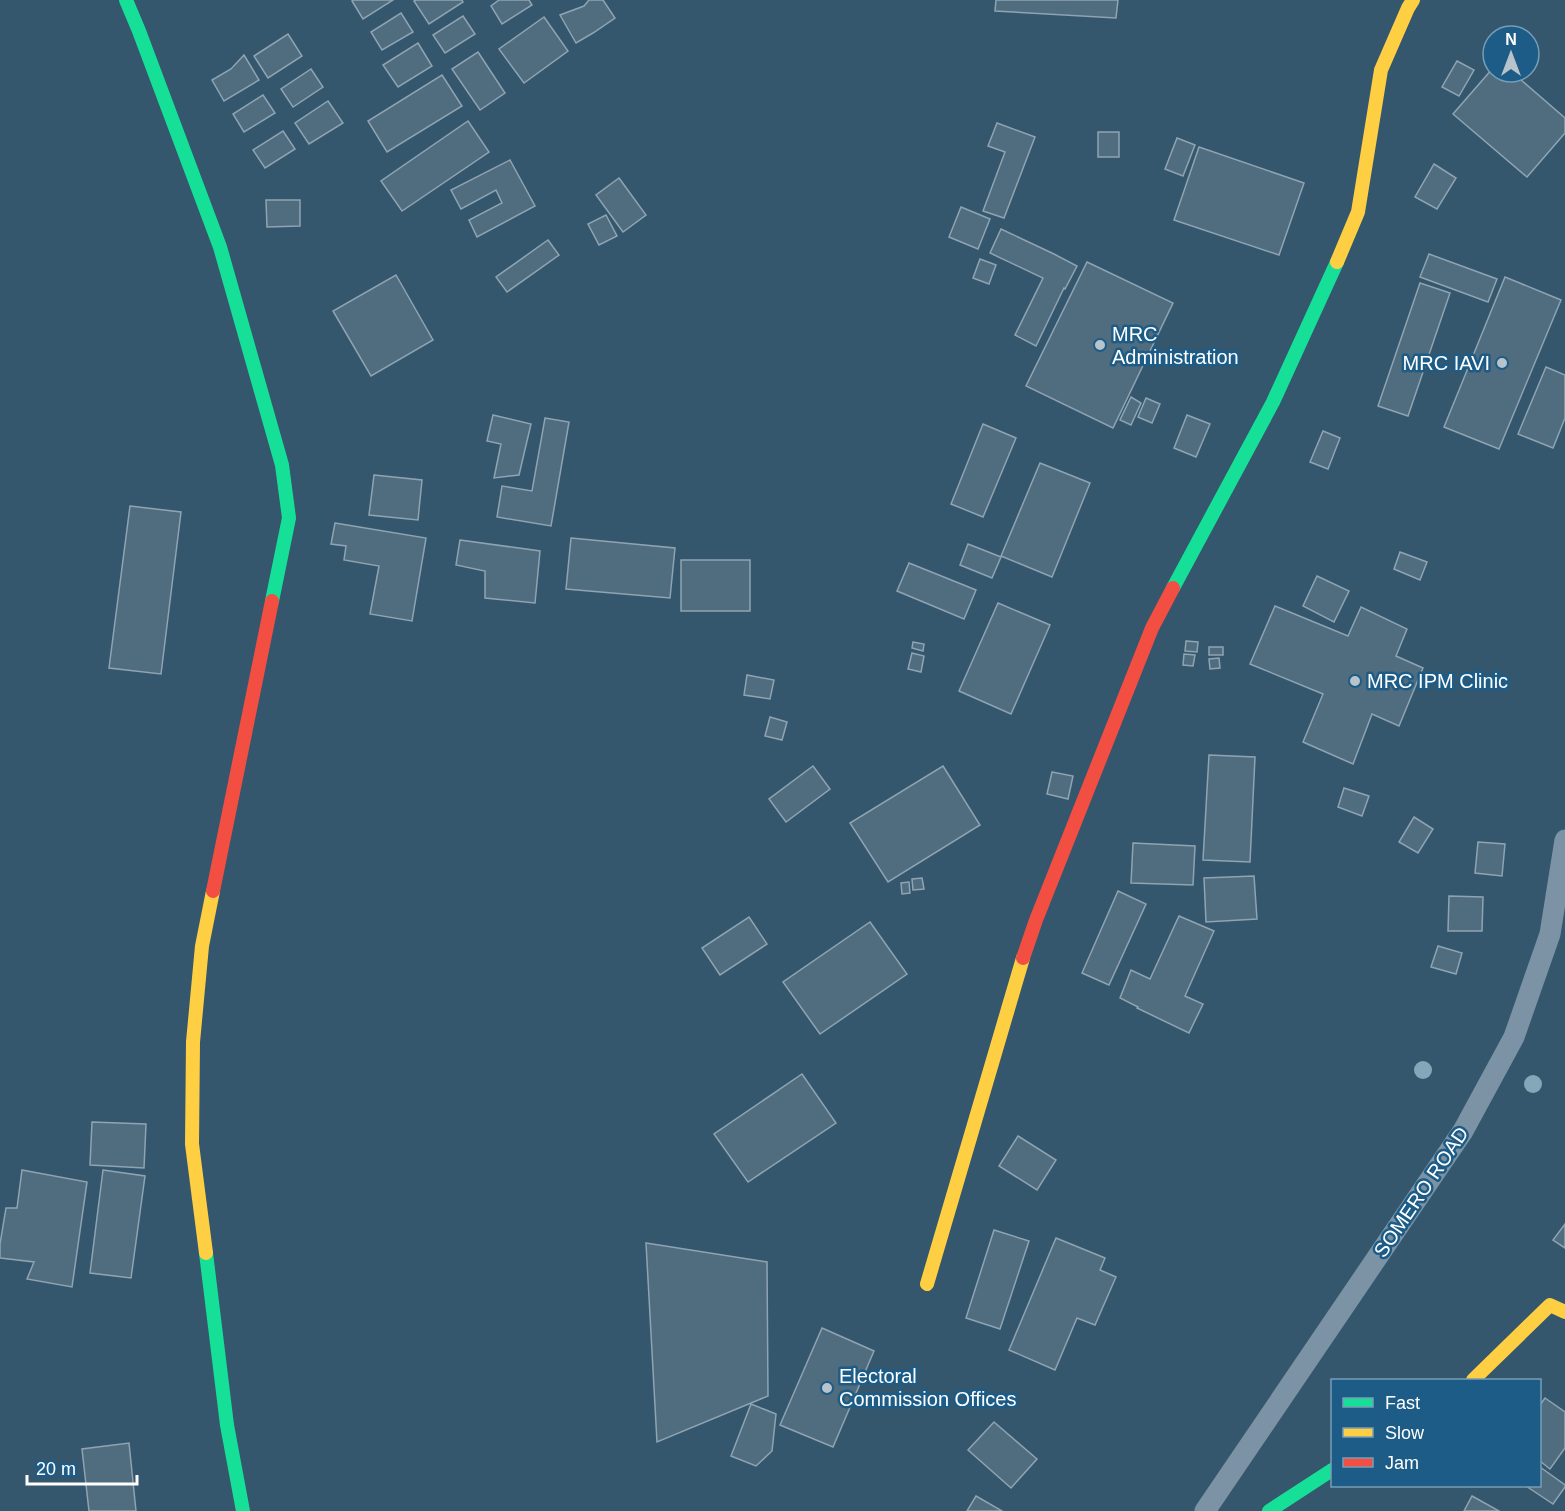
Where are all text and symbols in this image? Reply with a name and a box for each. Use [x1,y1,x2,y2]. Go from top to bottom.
north arrow [1481,24,1541,84]
text: N [1505,31,1517,48]
place label: MRC Administration [1112,323,1239,368]
marker: MRC Administration [1093,338,1107,352]
place label: MRC IAVI [1403,352,1490,374]
marker: MRC IAVI [1495,356,1509,370]
place label: MRC IPM Clinic [1367,670,1508,692]
marker: MRC IPM Clinic [1348,674,1362,688]
street label: SOMERO ROAD [1369,1123,1473,1261]
place label: Electoral Commission Offices [839,1365,1016,1410]
legend [1331,1379,1541,1487]
marker: Electoral Commission Offices [820,1381,834,1395]
text: Fast [1385,1393,1420,1413]
text: Slow [1385,1423,1425,1443]
scale bar [27,1448,136,1486]
text: Jam [1385,1453,1419,1473]
text: 20 m [36,1459,76,1479]

